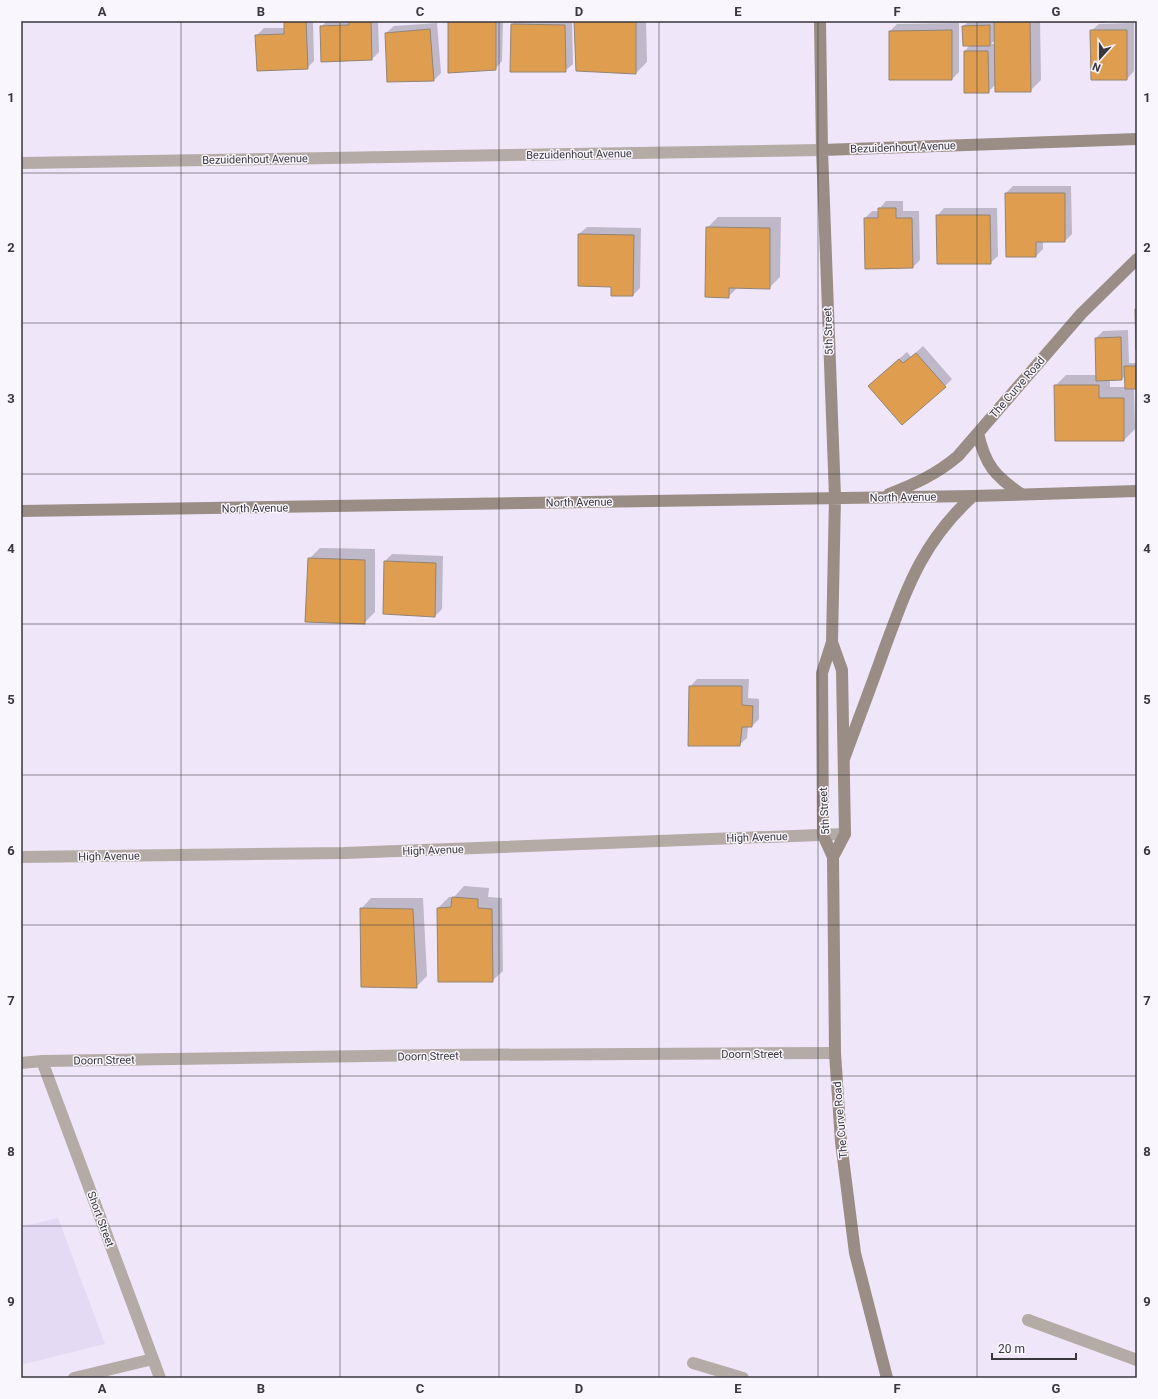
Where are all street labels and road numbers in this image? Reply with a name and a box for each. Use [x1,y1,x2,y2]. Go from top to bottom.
street label: Bezuidenhout Avenue [850,139,956,156]
street label: Bezuidenhout Avenue [526,147,632,162]
street label: Bezuidenhout Avenue [202,152,308,167]
street label: 5th Street [821,307,836,355]
street label: The Curve Road [987,354,1048,421]
street label: North Avenue [870,490,937,505]
street label: North Avenue [546,495,613,510]
street label: North Avenue [222,501,289,516]
street label: 5th Street [817,786,832,835]
street label: High Avenue [726,830,788,845]
street label: High Avenue [402,843,464,858]
street label: High Avenue [78,849,140,864]
street label: Doorn Street [721,1048,783,1061]
street label: Doorn Street [397,1049,459,1064]
street label: Doorn Street [73,1053,135,1068]
street label: The Curve Road [831,1081,850,1159]
street label: Short Street [84,1190,117,1249]

